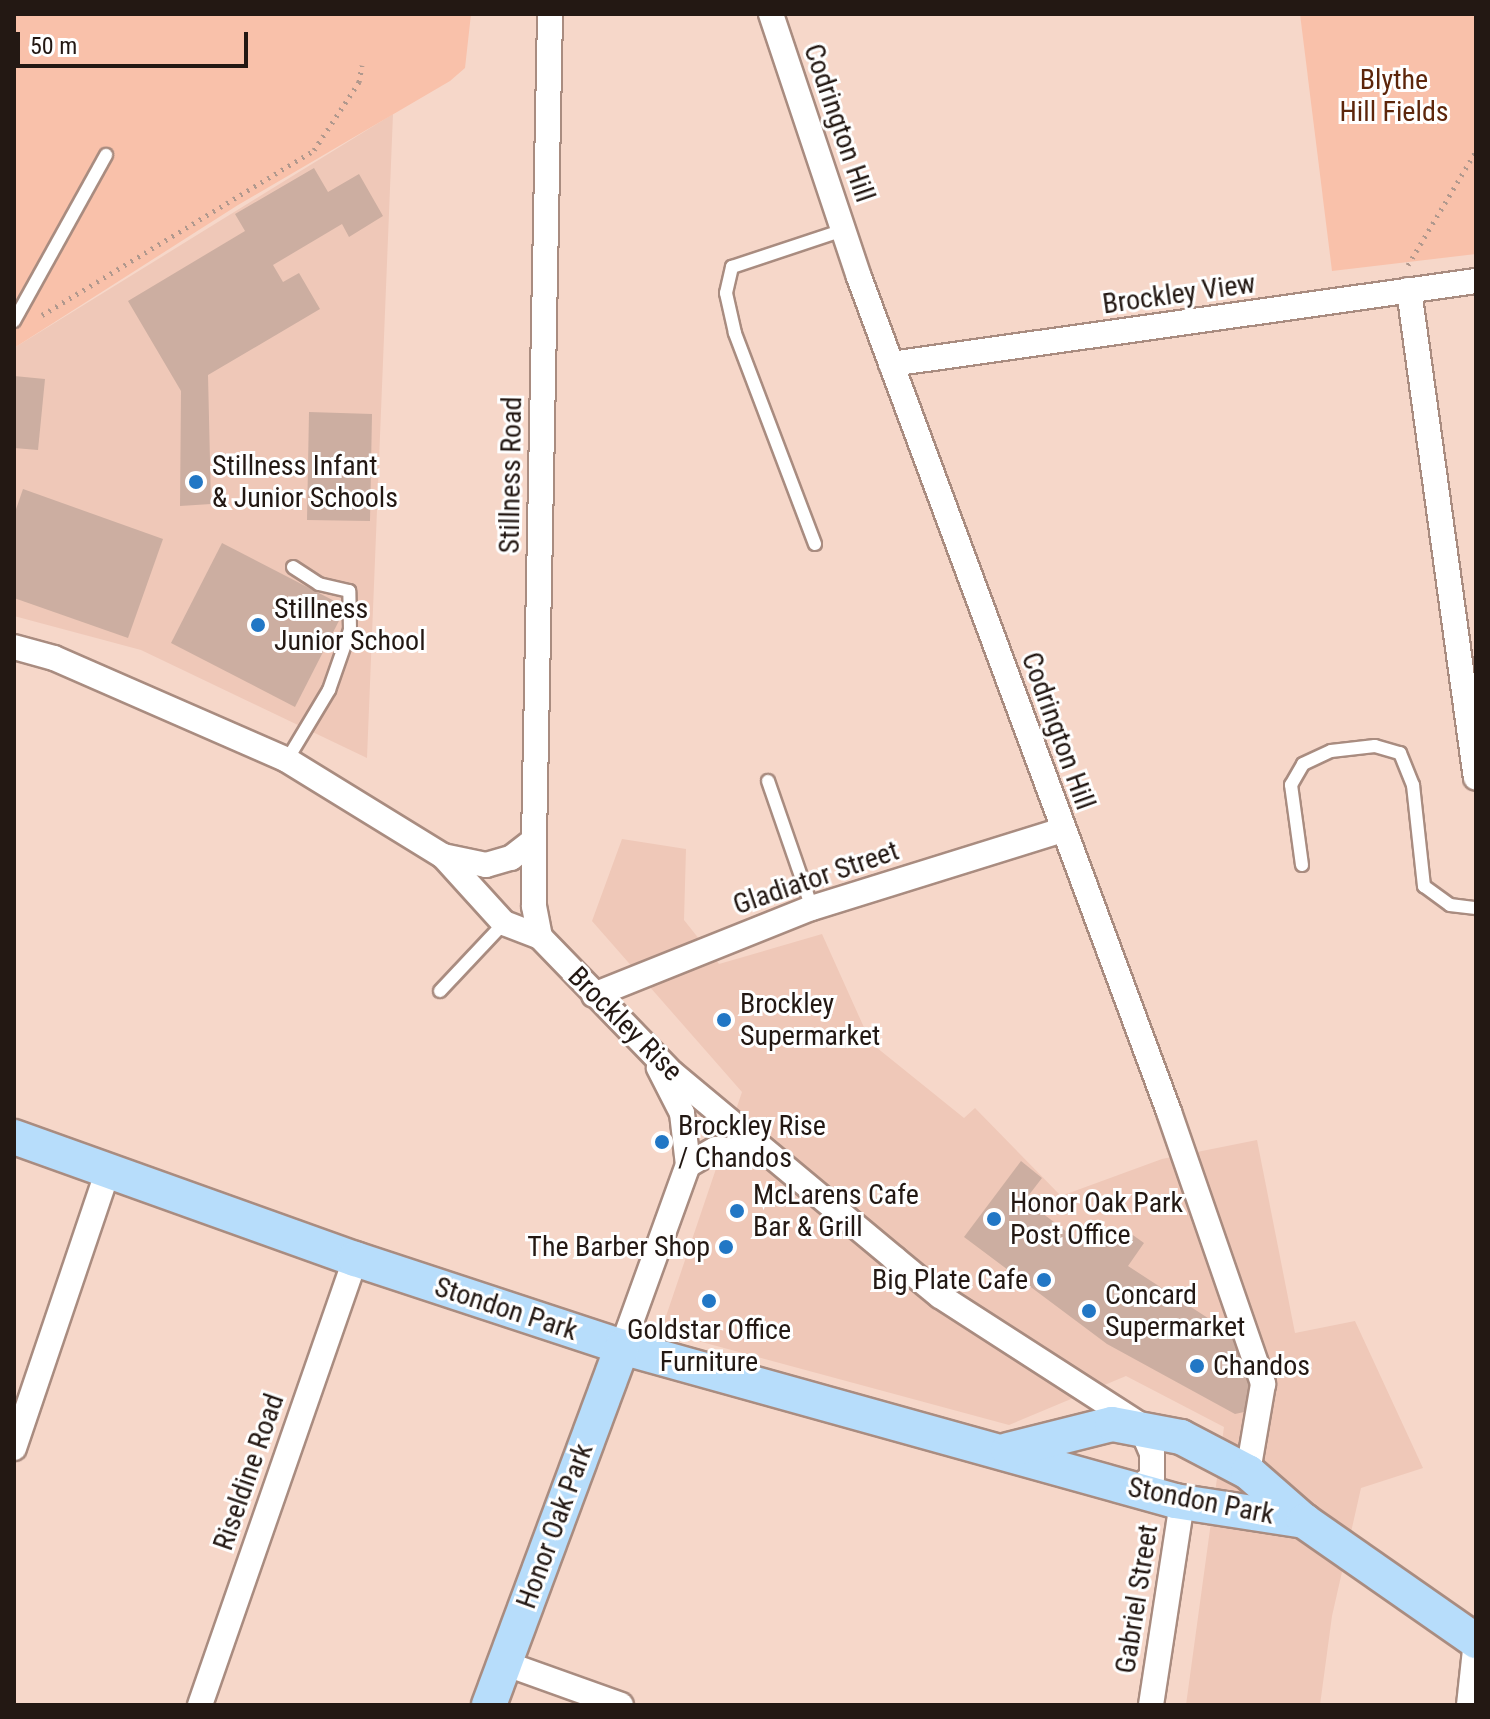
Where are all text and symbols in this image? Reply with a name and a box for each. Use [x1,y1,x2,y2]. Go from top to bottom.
scale bar [20,16,252,66]
text: 50 m [30,32,77,60]
street label: Codrington Hill [796,40,882,206]
park label: Blythe Hill Fields [1339,63,1449,129]
street label: Brockley View [1100,267,1258,321]
street label: Stillness Road [493,396,529,554]
place label: Stillness Infant & Junior Schools [212,449,398,515]
marker: Stillness Infant & Junior Schools [187,473,205,491]
place label: Stillness Junior School [274,592,426,658]
marker: Stillness Junior School [249,616,267,634]
street label: Codrington Hill [1014,648,1102,814]
street label: Gladiator Street [729,834,903,922]
street label: Brockley Rise [561,960,689,1088]
place label: Brockley Supermarket [740,987,880,1053]
marker: Brockley Supermarket [715,1011,733,1029]
place label: Brockley Rise / Chandos [678,1109,826,1175]
marker: Brockley Rise / Chandos [653,1133,671,1151]
place label: McLarens Cafe Bar & Grill [753,1178,919,1244]
place label: Honor Oak Park Post Office [1010,1186,1183,1252]
marker: McLarens Cafe Bar & Grill [728,1202,746,1220]
marker: Honor Oak Park Post Office [985,1210,1003,1228]
place label: The Barber Shop [527,1230,710,1264]
marker: The Barber Shop [717,1238,735,1256]
place label: Big Plate Cafe [872,1263,1028,1297]
street label: Stondon Park [430,1270,582,1348]
marker: Big Plate Cafe [1035,1271,1053,1289]
place label: Concard Supermarket [1105,1278,1245,1344]
marker: Goldstar Office Furniture [700,1292,718,1310]
marker: Concard Supermarket [1080,1302,1098,1320]
place label: Goldstar Office Furniture [627,1313,791,1379]
place label: Chandos [1213,1349,1310,1383]
marker: Chandos [1188,1357,1206,1375]
street label: Riseldine Road [207,1389,291,1555]
street label: Honor Oak Park [510,1439,600,1613]
street label: Stondon Park [1125,1470,1277,1532]
street label: Gabriel Street [1109,1522,1165,1676]

